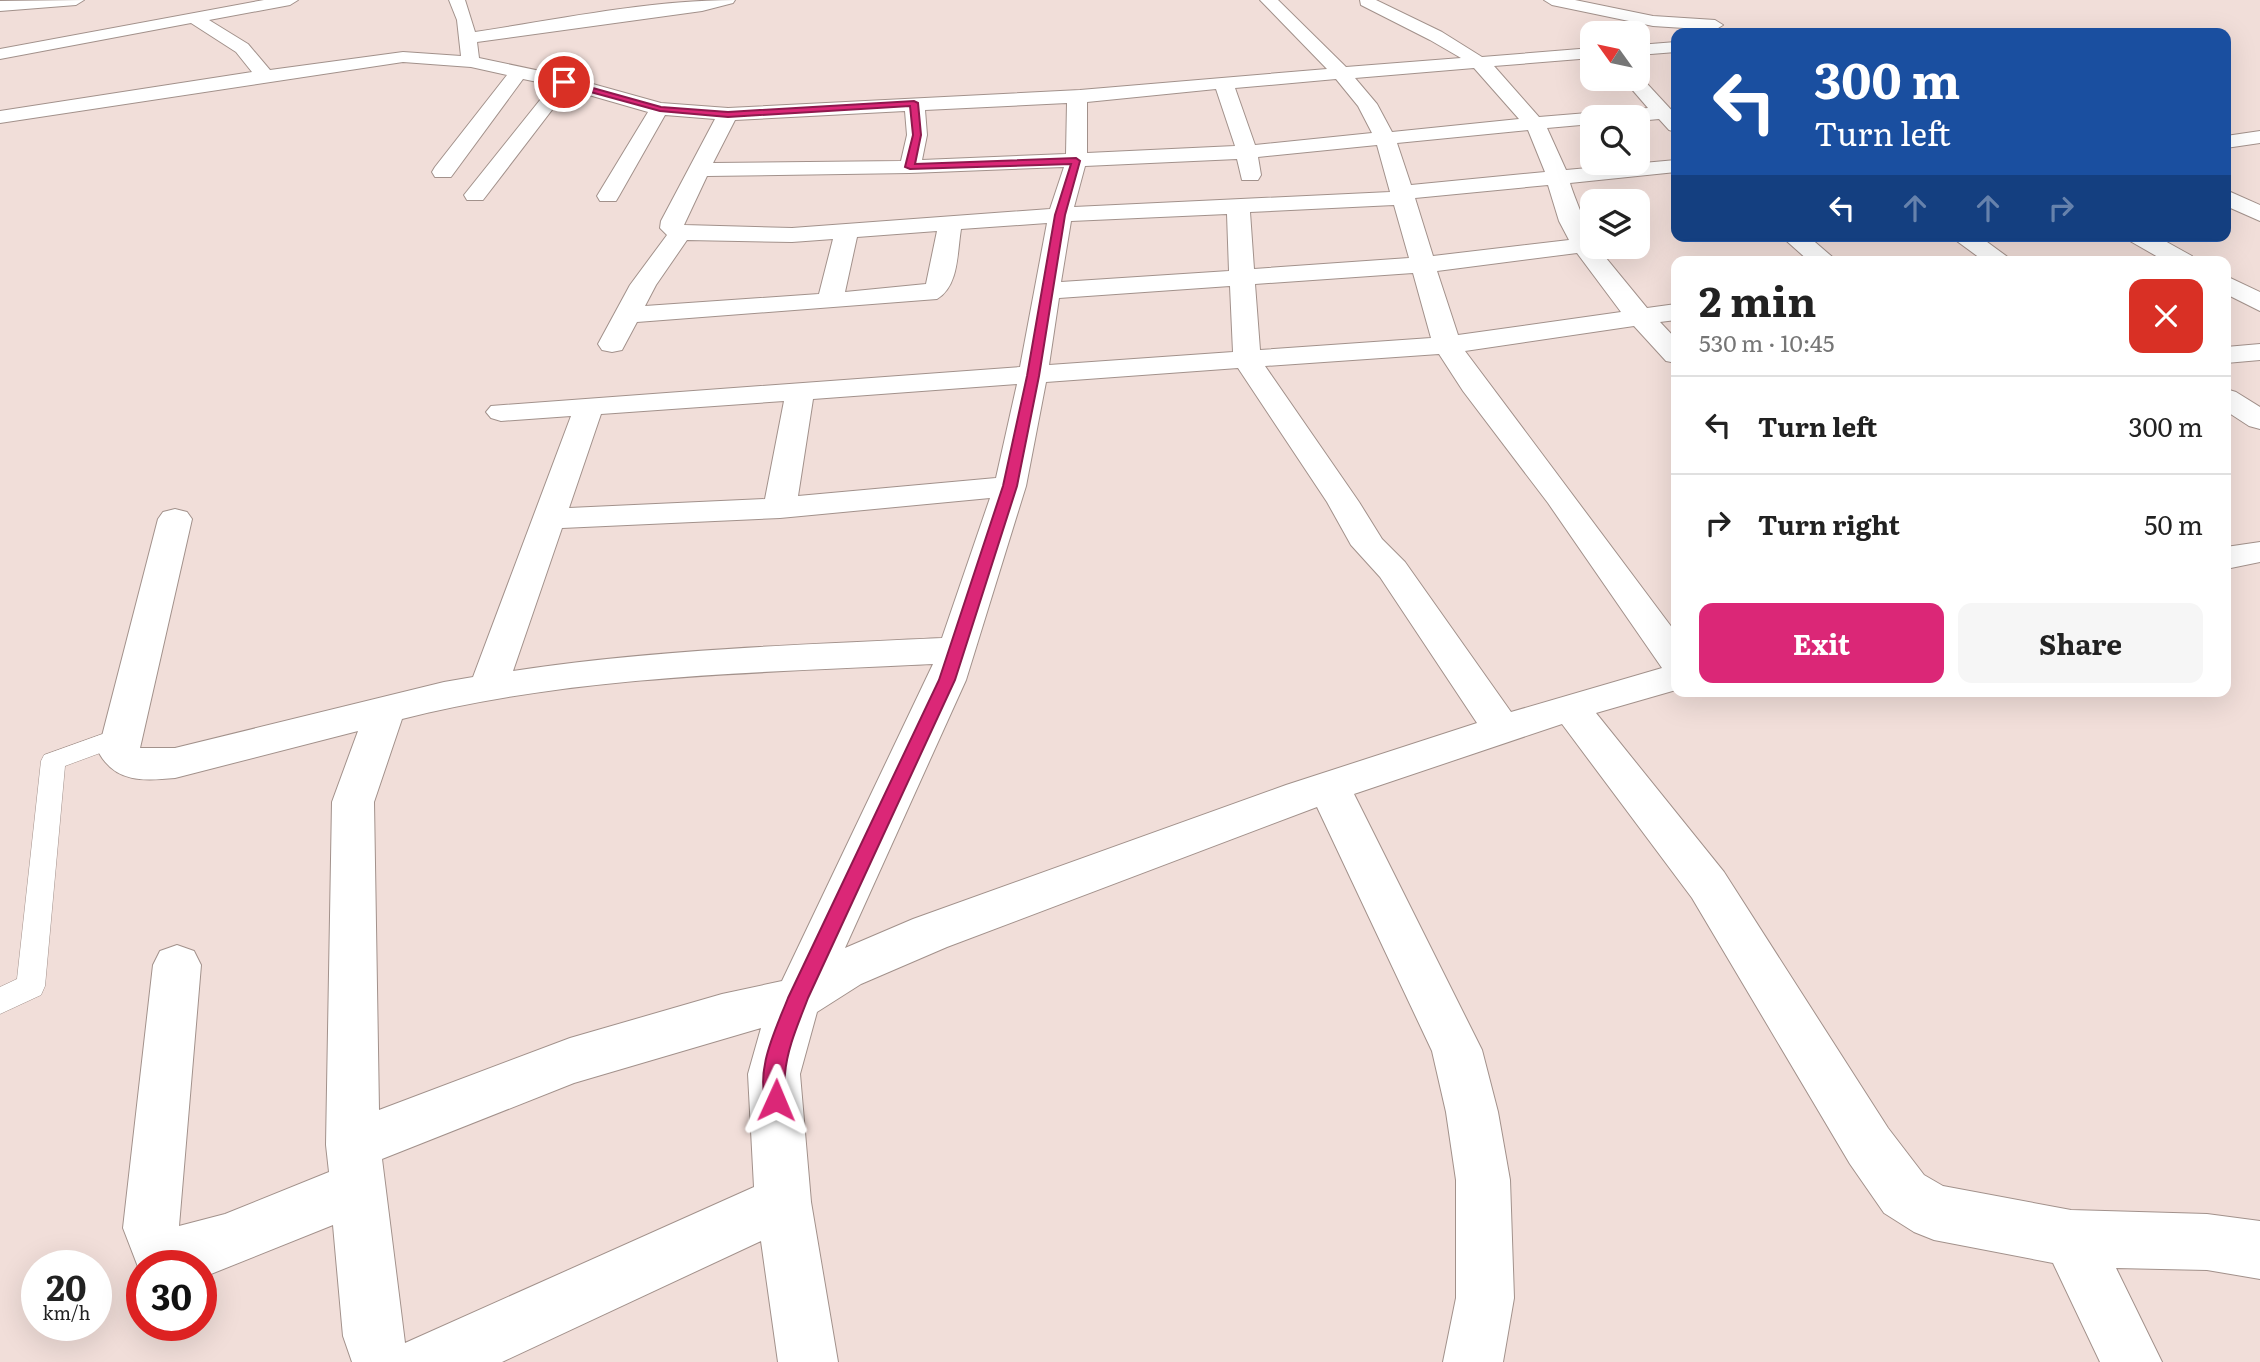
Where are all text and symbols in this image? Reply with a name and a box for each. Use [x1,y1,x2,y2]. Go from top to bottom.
north arrow [1580,21,1650,91]
map controls [1580,21,1650,259]
text: 300 m [1814,41,1960,114]
pin [534,52,594,112]
icon: left [1699,56,1790,147]
icon: arrive [545,63,583,101]
button: search [1580,105,1650,175]
text: Turn left [1814,108,1951,156]
button: layers [1580,189,1650,259]
icon: left [1823,189,1861,227]
icon: ahead [1896,189,1934,227]
icon: ahead [1969,189,2007,227]
icon: right [2042,189,2080,227]
text: 2 min [1699,268,1816,330]
button: close [2129,279,2203,353]
text: 530 m · 10:45 [1699,325,1834,359]
icon: left [1699,406,1737,444]
text: Turn left [1758,406,1877,445]
text: 300 m [2128,406,2203,445]
icon: right [1699,504,1737,542]
text: Turn right [1758,504,1900,543]
text: 50 m [2144,504,2203,543]
button: Exit [1699,603,1944,683]
button: Share [1958,603,2203,683]
position arrow [739,1063,813,1137]
speed limit sign: 30 [126,1250,217,1341]
text: 20 [46,1260,87,1312]
text: km/h [43,1299,90,1326]

